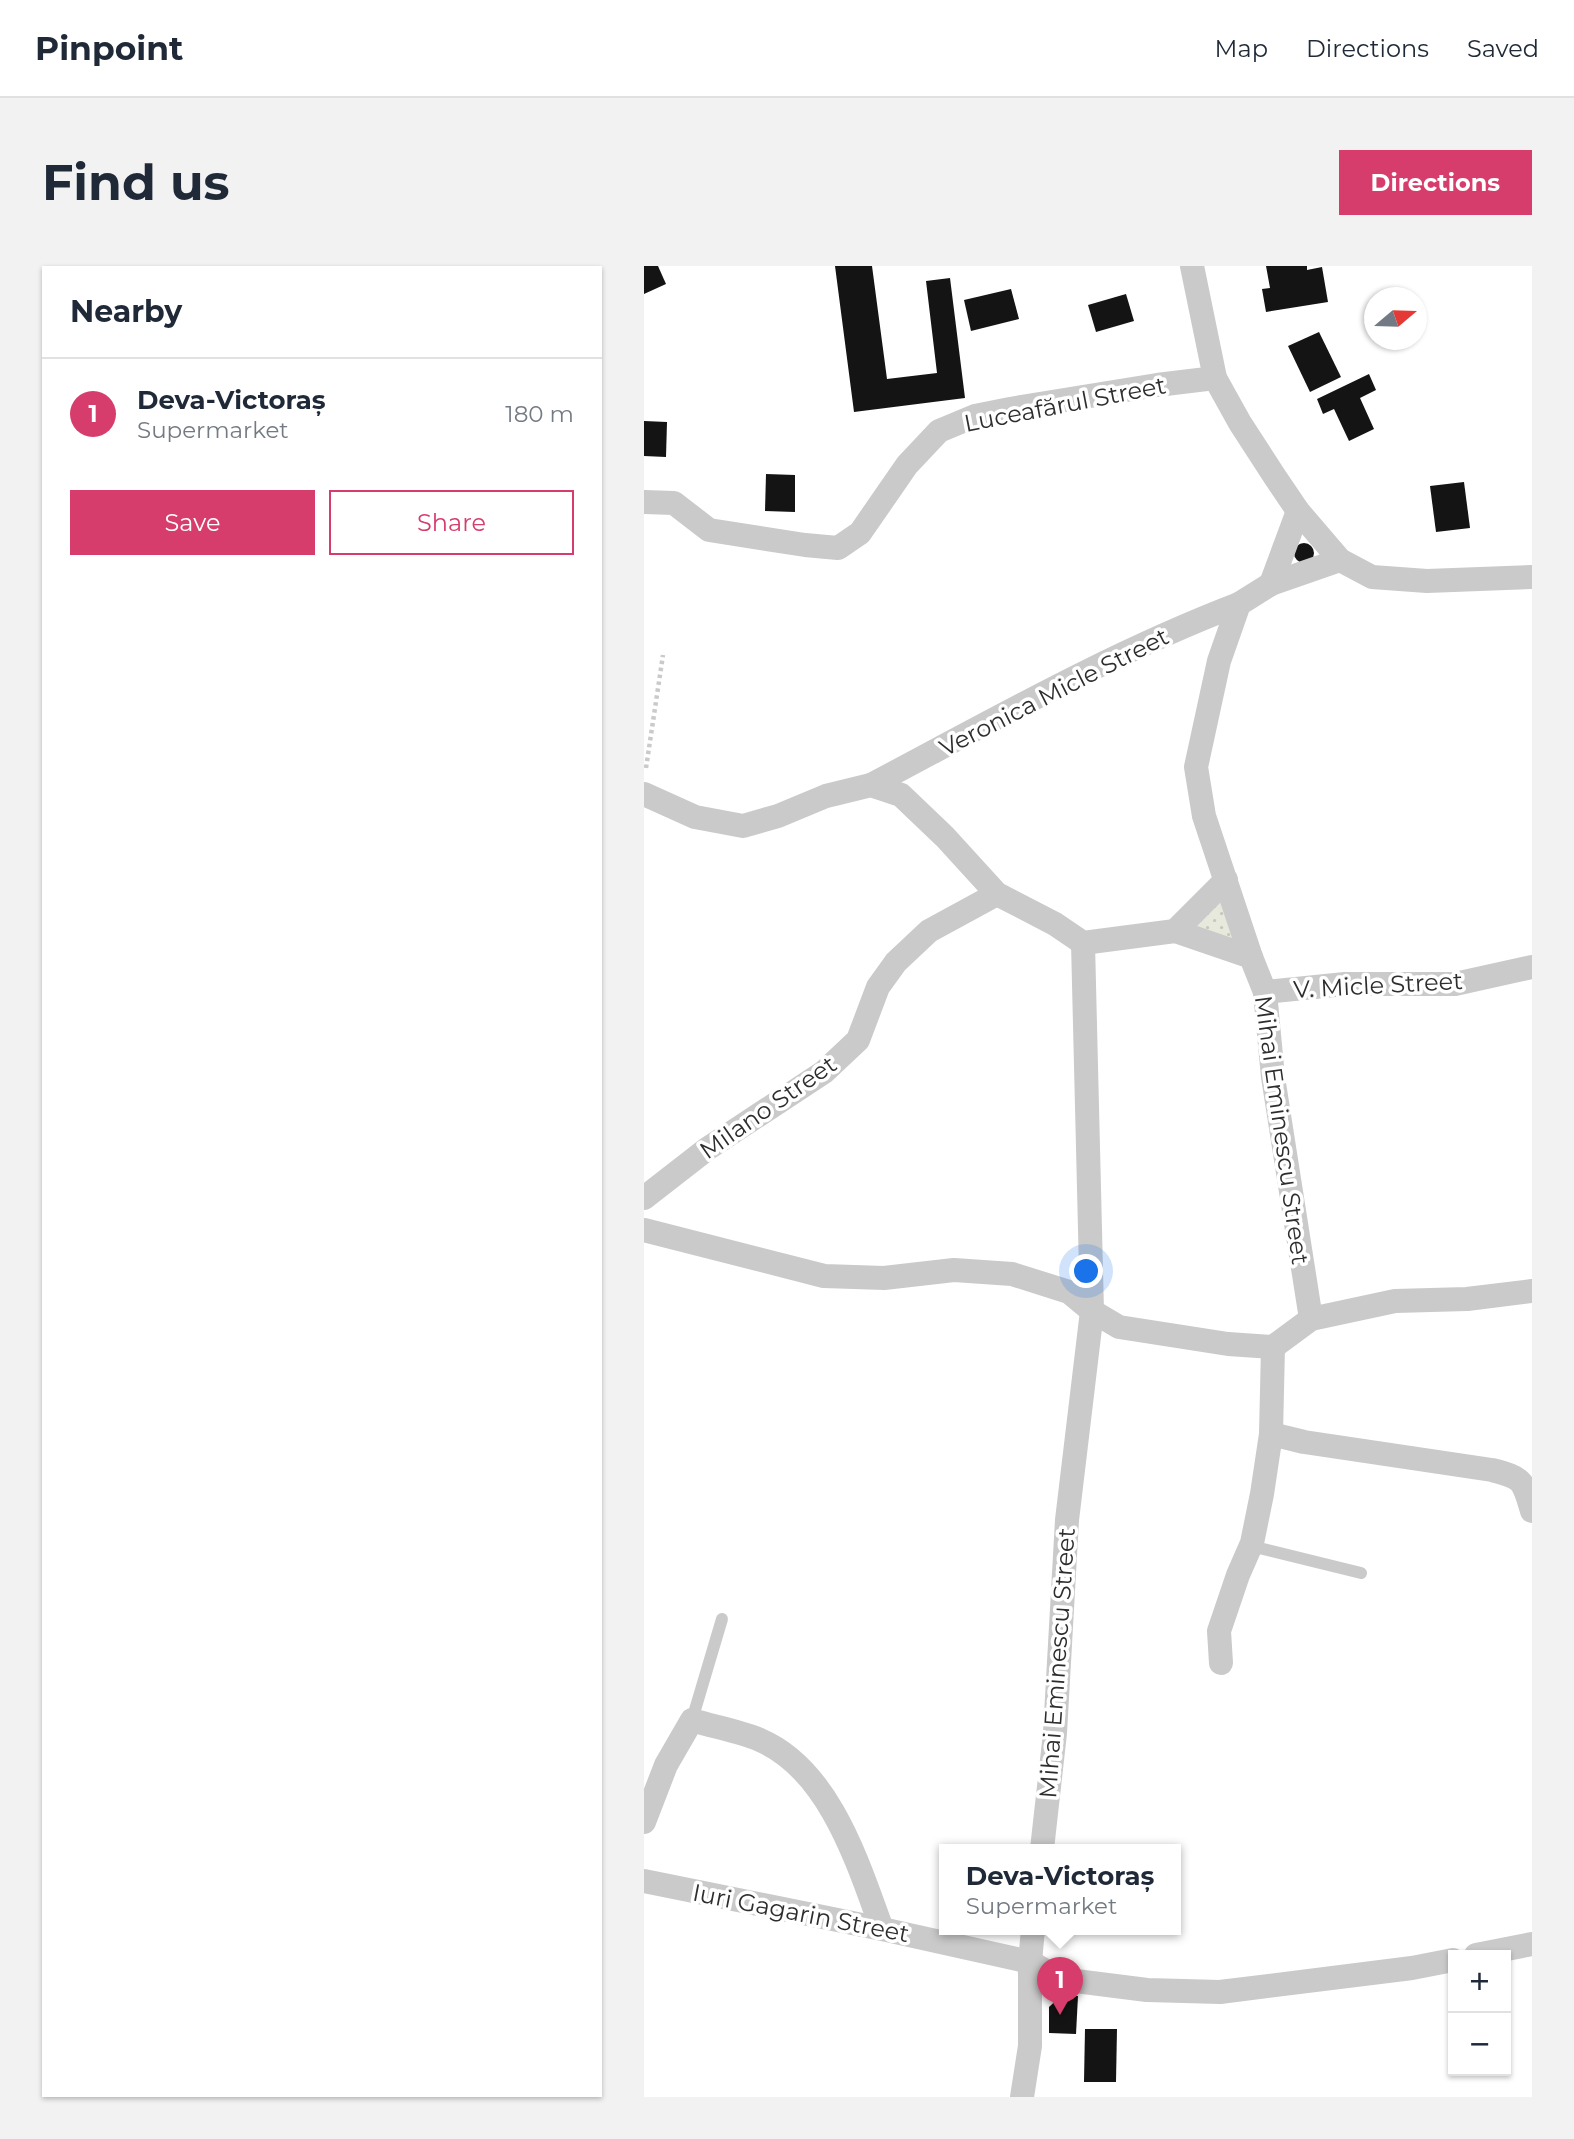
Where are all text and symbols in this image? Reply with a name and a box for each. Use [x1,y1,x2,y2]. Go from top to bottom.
text: Pinpoint [35,28,183,68]
text: Map [1215,34,1268,63]
text: Directions [1306,34,1429,63]
text: Saved [1467,34,1539,63]
button: Directions [1339,150,1532,215]
text: Find us [42,153,230,212]
north arrow [1364,287,1427,350]
text: Nearby [70,293,182,330]
street label: Luceafărul Street [962,370,1169,438]
text: Deva-Victoraș [137,384,326,416]
text: 1 [88,400,98,428]
text: 180 m [505,400,574,428]
text: Supermarket [137,416,289,444]
button: Save [70,490,315,555]
button: Share [329,490,574,555]
street label: Veronica Micle Street [935,621,1174,762]
street label: V. Micle Street [1292,966,1464,1004]
street label: Mihai Eminescu Street [1249,994,1315,1267]
street label: Milano Street [694,1049,842,1165]
your location [1069,1254,1103,1288]
street label: Mihai Eminescu Street [1033,1526,1081,1799]
popup [939,1844,1181,1935]
text: Deva-Victoraș [966,1860,1154,1892]
street label: Iuri Gagarin Street [690,1878,912,1948]
text: Supermarket [966,1892,1117,1920]
map controls [1448,1950,1511,2076]
button: + [1448,1950,1511,2013]
pin: 1 [1037,1957,1083,2015]
button: − [1448,2013,1511,2076]

